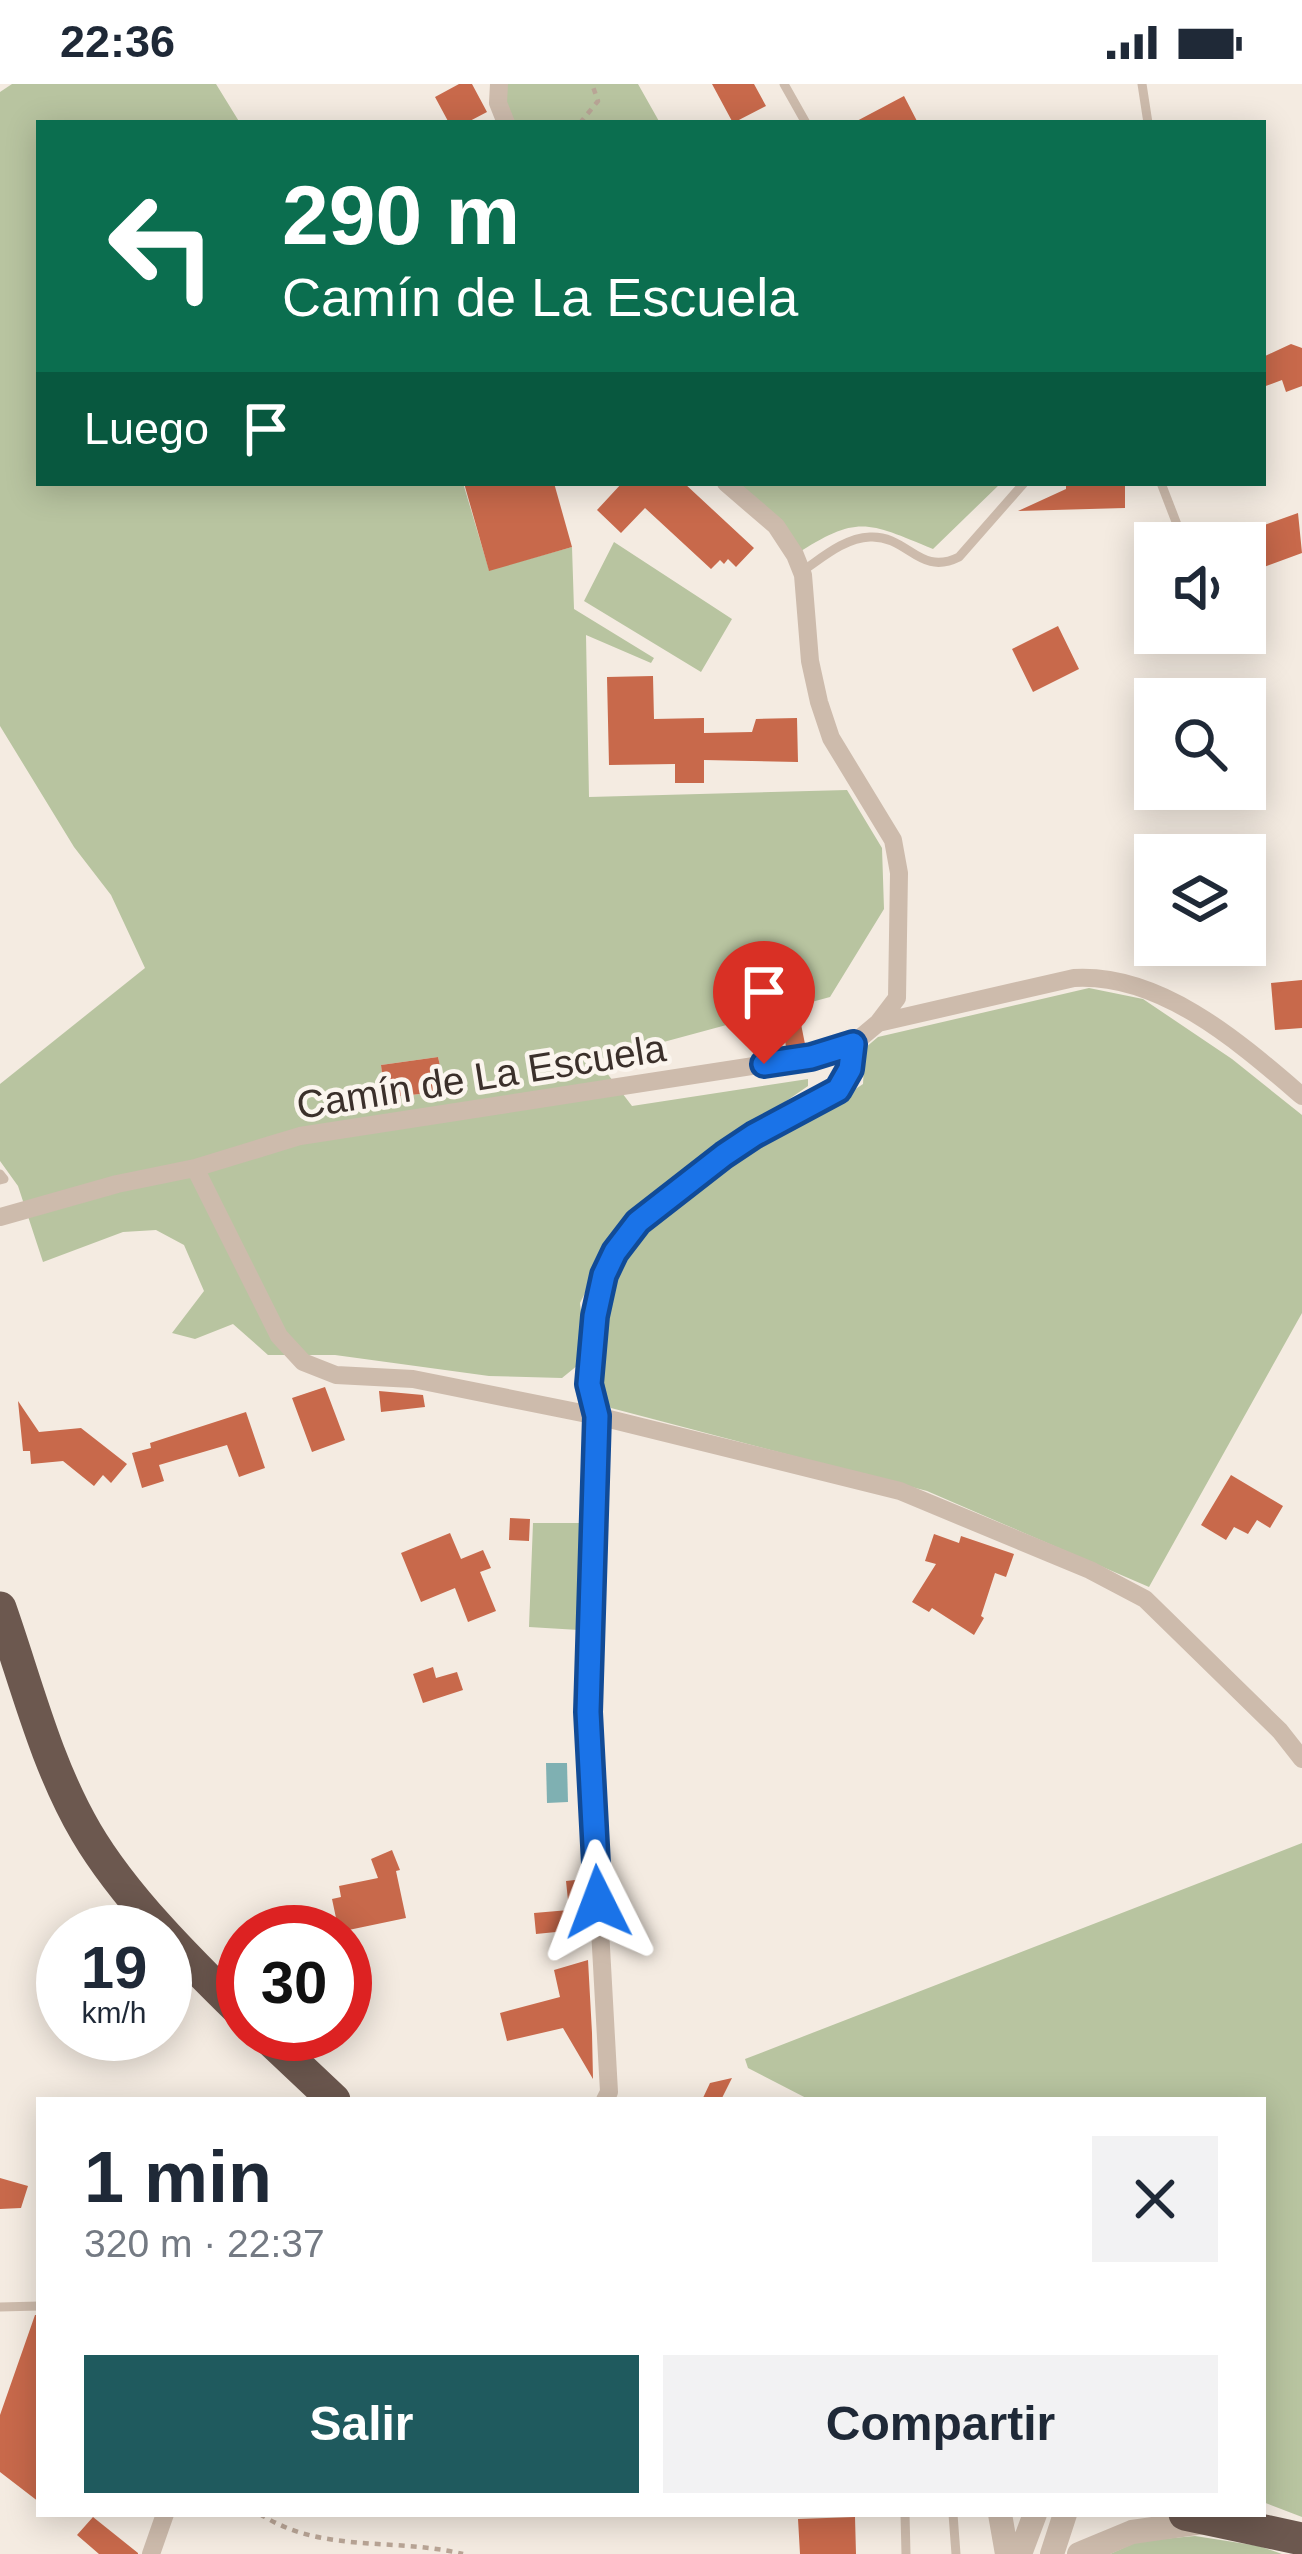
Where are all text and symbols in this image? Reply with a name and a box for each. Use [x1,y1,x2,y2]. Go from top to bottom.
text: 22:36 [60,16,175,67]
icon: left [84,168,240,324]
text: 290 m [282,168,520,262]
text: Camín de La Escuela [282,267,798,327]
icon: arrive [233,396,299,462]
text: Luego [84,403,209,454]
map controls [1134,522,1266,966]
button: sound [1134,522,1266,654]
button: search [1134,678,1266,810]
button: layers [1134,834,1266,966]
pin [713,941,815,1064]
icon: arrive [731,959,797,1025]
street label: Camín de La Escuela [294,1026,669,1127]
position arrow [535,1839,661,1965]
speed limit sign: 30 [216,1905,372,2061]
text: 19 [81,1934,147,2001]
text: km/h [81,1996,147,2029]
button: close [1092,2136,1218,2262]
text: 1 min [84,2137,272,2217]
text: 320 m · 22:37 [84,2222,325,2265]
button: Salir [84,2355,639,2493]
button: Compartir [663,2355,1218,2493]

